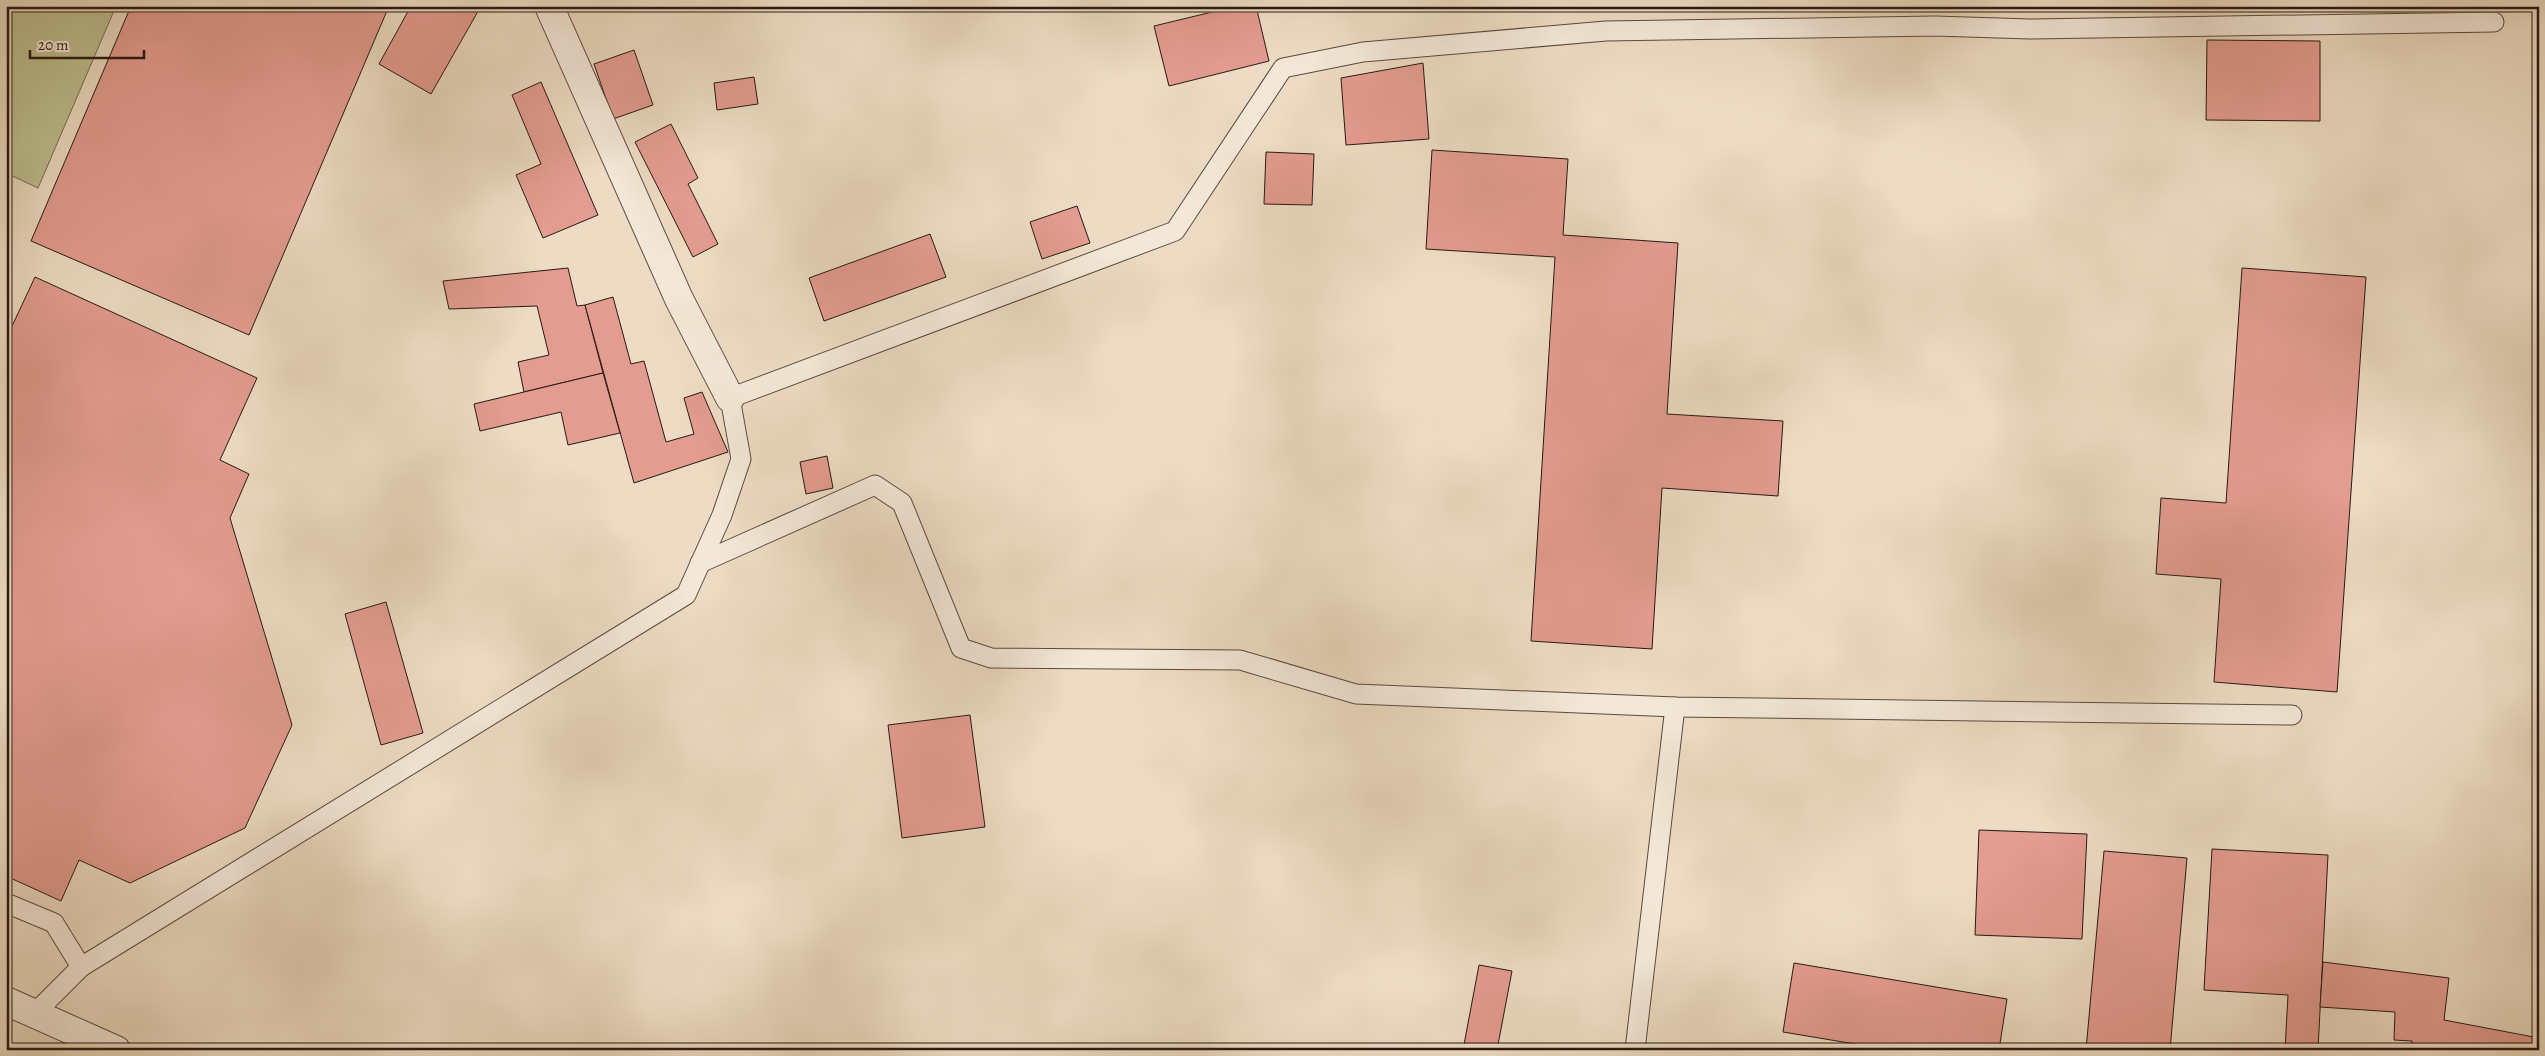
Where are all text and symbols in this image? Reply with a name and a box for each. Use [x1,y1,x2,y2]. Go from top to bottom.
scale bar [30,28,144,60]
text: 20 m [38,35,69,55]

